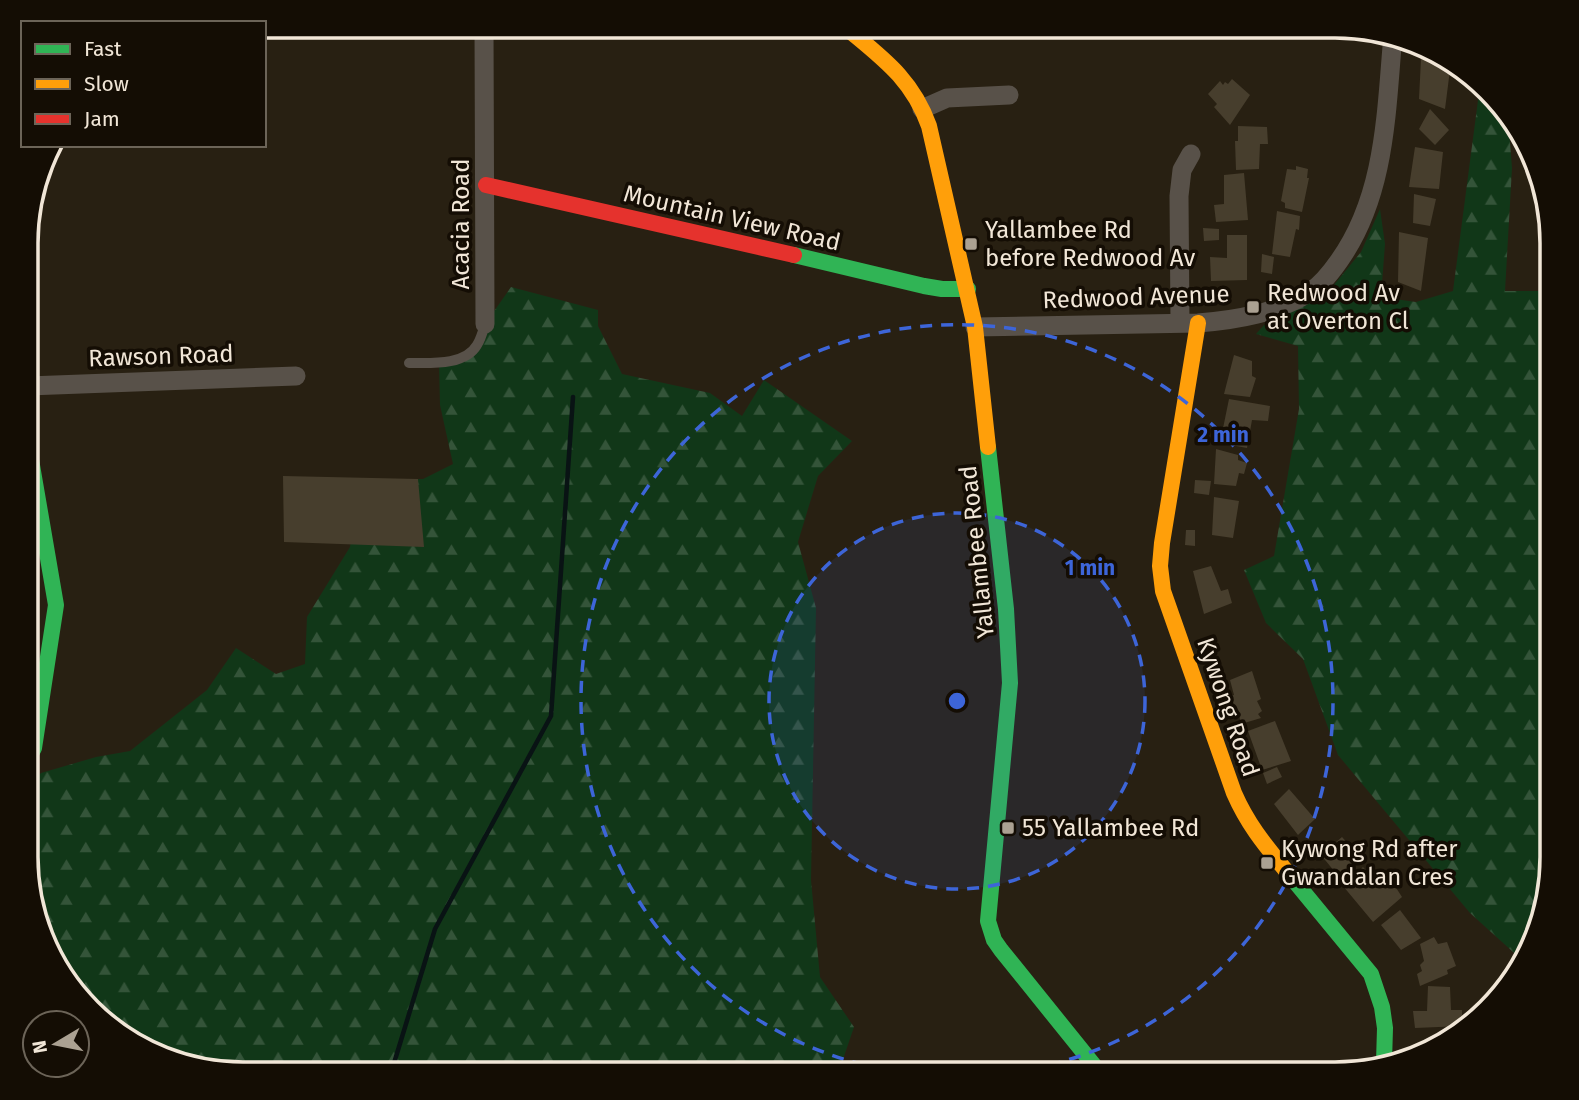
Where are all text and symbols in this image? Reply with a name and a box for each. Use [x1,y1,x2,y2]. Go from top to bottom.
legend [21,21,266,147]
text: Fast [84,36,122,62]
text: Slow [84,71,129,97]
text: Jam [84,106,120,132]
street label: Acacia Road [447,158,475,290]
street label: Mountain View Road [621,179,843,257]
place label: Yallambee Rd before Redwood Av [985,216,1195,272]
marker: Yallambee Rd before Redwood Av [963,236,979,252]
place label: Redwood Av at Overton Cl [1267,279,1409,335]
street label: Redwood Avenue [1042,280,1230,314]
marker: Redwood Av at Overton Cl [1245,299,1261,315]
street label: Rawson Road [88,339,234,373]
text: 2 min [1197,422,1249,448]
street label: Yallambee Road [954,464,1000,640]
text: 1 min [1065,555,1115,581]
street label: Kywong Road [1191,634,1265,780]
centre of rings [945,689,969,713]
place label: 55 Yallambee Rd [1022,814,1199,842]
marker: 55 Yallambee Rd [1000,820,1016,836]
place label: Kywong Rd after Gwandalan Cres [1281,835,1458,891]
marker: Kywong Rd after Gwandalan Cres [1259,855,1275,871]
north arrow [21,1009,91,1079]
text: N [27,1039,52,1055]

